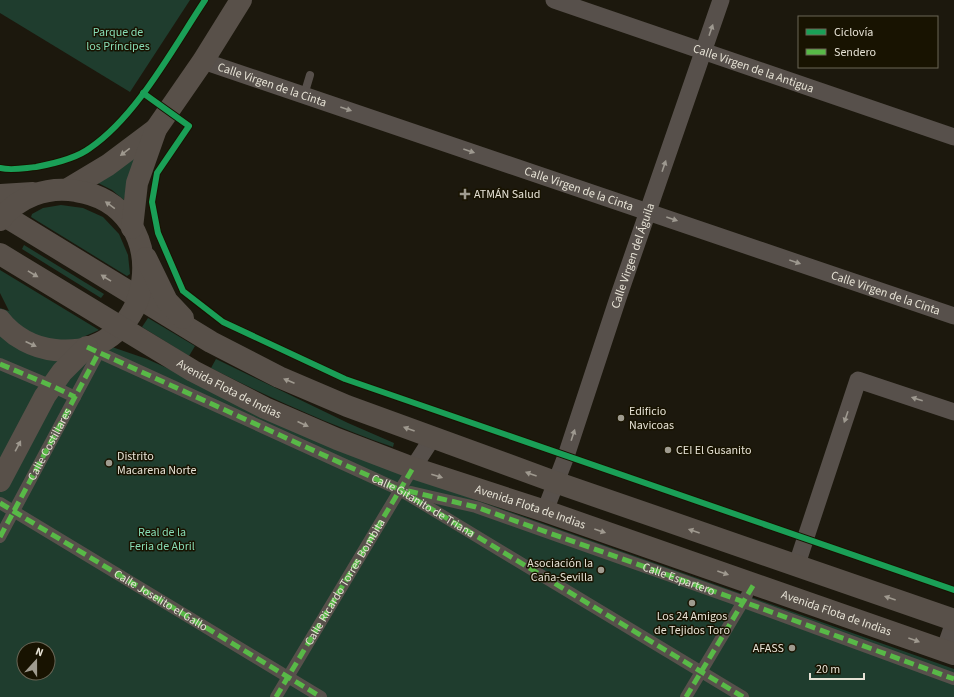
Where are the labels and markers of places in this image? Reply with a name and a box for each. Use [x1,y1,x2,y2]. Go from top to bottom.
place label: ATMÁN Salud [474,186,540,203]
marker: ATMÁN Salud [459,188,471,200]
place label: Edificio Navicoas [629,403,674,434]
marker: Edificio Navicoas [616,413,626,423]
place label: CEI El Gusanito [676,442,751,459]
marker: CEI El Gusanito [663,445,673,455]
place label: Distrito Macarena Norte [117,448,197,479]
marker: Distrito Macarena Norte [104,458,114,468]
place label: Asociación la Caña-Sevilla [527,555,593,586]
marker: Asociación la Caña-Sevilla [596,565,606,575]
marker: Los 24 Amigos de Tejidos Toro [687,598,697,608]
place label: Los 24 Amigos de Tejidos Toro [654,608,730,639]
place label: AFASS [753,640,784,657]
marker: AFASS [787,643,797,653]

